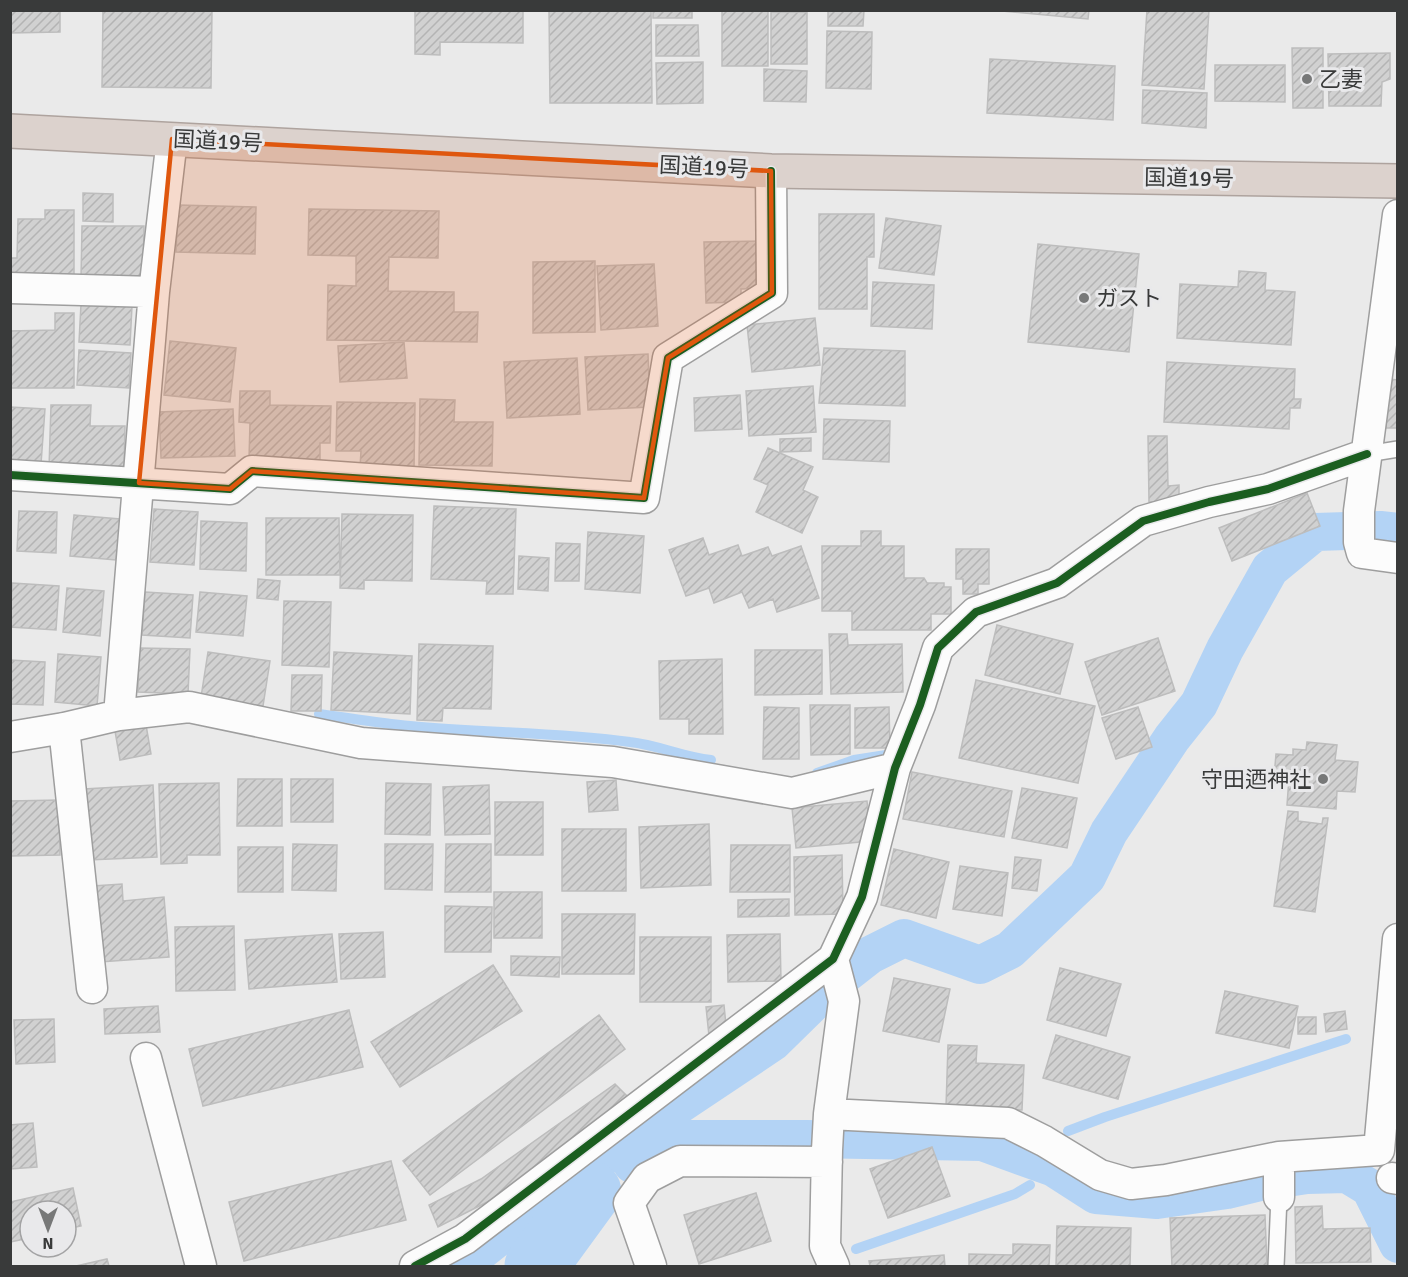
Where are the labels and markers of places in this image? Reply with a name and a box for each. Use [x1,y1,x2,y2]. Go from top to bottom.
place label: 乙妻 [1319,66,1363,93]
marker: 乙妻 [1300,72,1314,86]
place label: ガスト [1096,285,1162,312]
marker: ガスト [1077,291,1091,305]
place label: 守田迺神社 [1201,766,1311,793]
marker: 守田迺神社 [1316,772,1330,786]

